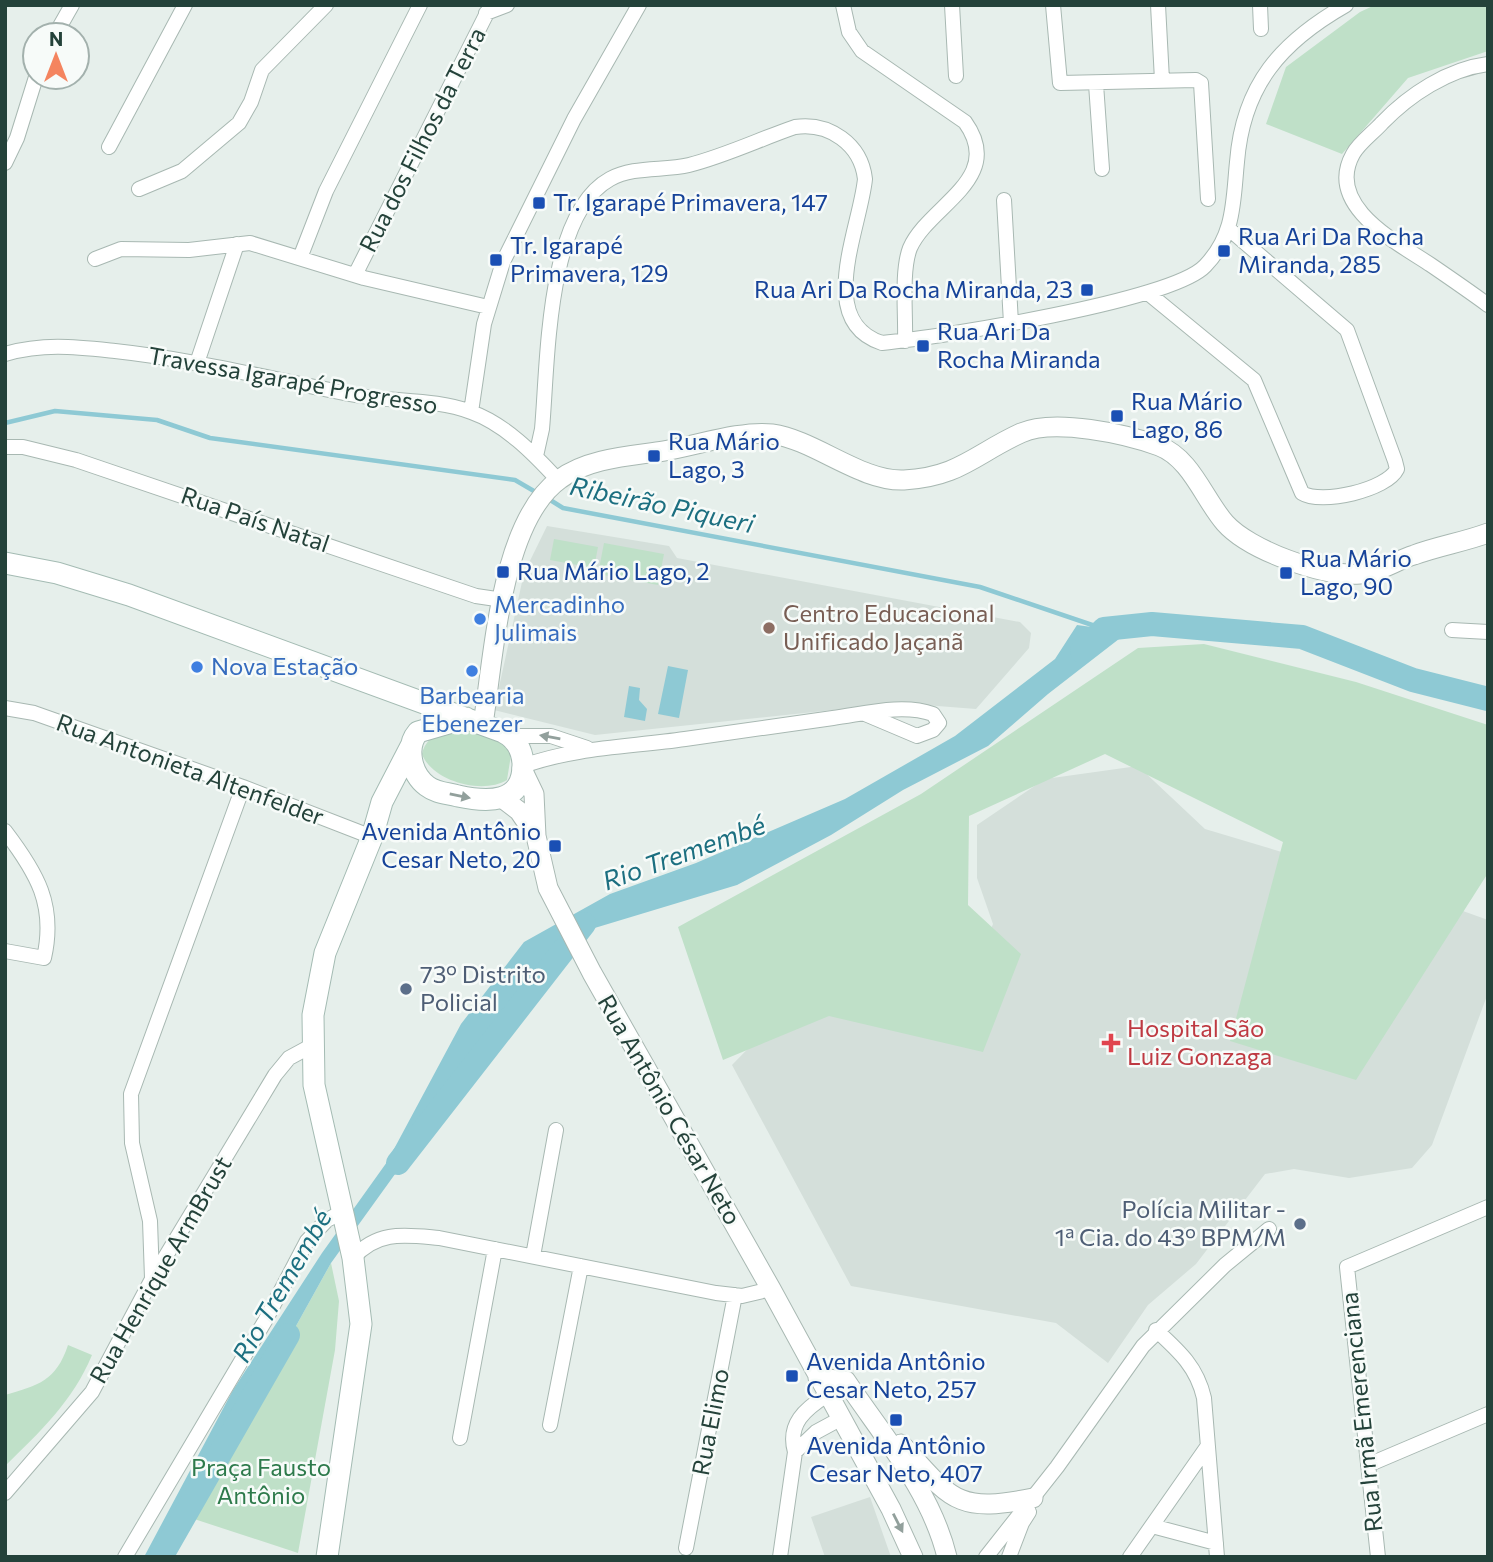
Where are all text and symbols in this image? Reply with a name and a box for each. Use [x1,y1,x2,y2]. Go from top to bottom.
north arrow [21,21,91,91]
street label: Rua dos Filhos da Terra [352,22,491,256]
text: N [49,27,63,50]
place label: Tr. Igarapé Primavera, 147 [553,187,828,216]
marker: Tr. Igarapé Primavera, 147 [531,195,547,211]
place label: Rua Ari Da Rocha Miranda, 285 [1238,221,1424,278]
place label: Tr. Igarapé Primavera, 129 [510,230,669,287]
marker: Rua Ari Da Rocha Miranda, 285 [1216,243,1232,259]
marker: Tr. Igarapé Primavera, 129 [488,252,504,268]
place label: Rua Ari Da Rocha Miranda, 23 [754,274,1073,303]
marker: Rua Ari Da Rocha Miranda, 23 [1079,282,1095,298]
place label: Rua Ari Da Rocha Miranda [937,316,1101,373]
marker: Rua Ari Da Rocha Miranda [915,338,931,354]
street label: Travessa Igarapé Progresso [146,340,440,419]
place label: Rua Mário Lago, 86 [1131,386,1243,443]
marker: Rua Mário Lago, 86 [1109,408,1125,424]
place label: Rua Mário Lago, 3 [668,426,780,483]
marker: Rua Mário Lago, 3 [646,448,662,464]
water label: Ribeirão Piqueri [567,469,759,538]
street label: Rua País Natal [178,480,333,558]
place label: Rua Mário Lago, 90 [1300,543,1412,600]
place label: Rua Mário Lago, 2 [517,556,710,585]
marker: Rua Mário Lago, 2 [495,564,511,580]
marker: Rua Mário Lago, 90 [1278,565,1294,581]
place label: Mercadinho Julimais [494,589,625,646]
place label: Centro Educacional Unificado Jaçanã [783,598,995,655]
marker: Mercadinho Julimais [472,611,488,627]
marker: Centro Educacional Unificado Jaçanã [761,620,777,636]
place label: Nova Estação [211,651,358,680]
marker: Nova Estação [189,659,205,675]
marker: Barbearia Ebenezer [464,663,480,679]
place label: Barbearia Ebenezer [419,680,525,737]
street label: Rua Antonieta Altenfelder [53,707,329,831]
one-way arrow [539,731,561,742]
one-way arrow [449,791,471,802]
water label: Rio Tremembé [598,807,770,895]
place label: Avenida Antônio Cesar Neto, 20 [361,816,541,873]
marker: Avenida Antônio Cesar Neto, 20 [547,838,563,854]
place label: 73º Distrito Policial [420,959,546,1016]
marker: 73º Distrito Policial [398,981,414,997]
street label: Rua Antônio César Neto [592,989,748,1230]
place label: Hospital São Luiz Gonzaga [1127,1013,1272,1070]
marker: Hospital São Luiz Gonzaga [1101,1033,1121,1053]
street label: Rua Henrique ArmBrust [83,1150,237,1388]
place label: Polícia Militar - 1ª Cia. do 43º BPM/M [1055,1194,1286,1251]
water label: Rio Tremembé [225,1202,337,1367]
marker: Polícia Militar - 1ª Cia. do 43º BPM/M [1292,1216,1308,1232]
street label: Rua Irmã Emerenciana [1333,1291,1388,1534]
place label: Avenida Antônio Cesar Neto, 257 [806,1346,986,1403]
street label: Rua Elimo [685,1366,734,1478]
marker: Avenida Antônio Cesar Neto, 257 [784,1368,800,1384]
marker: Avenida Antônio Cesar Neto, 407 [888,1412,904,1428]
place label: Avenida Antônio Cesar Neto, 407 [806,1430,986,1487]
park label: Praça Fausto Antônio [191,1452,331,1509]
one-way arrow [892,1513,904,1533]

